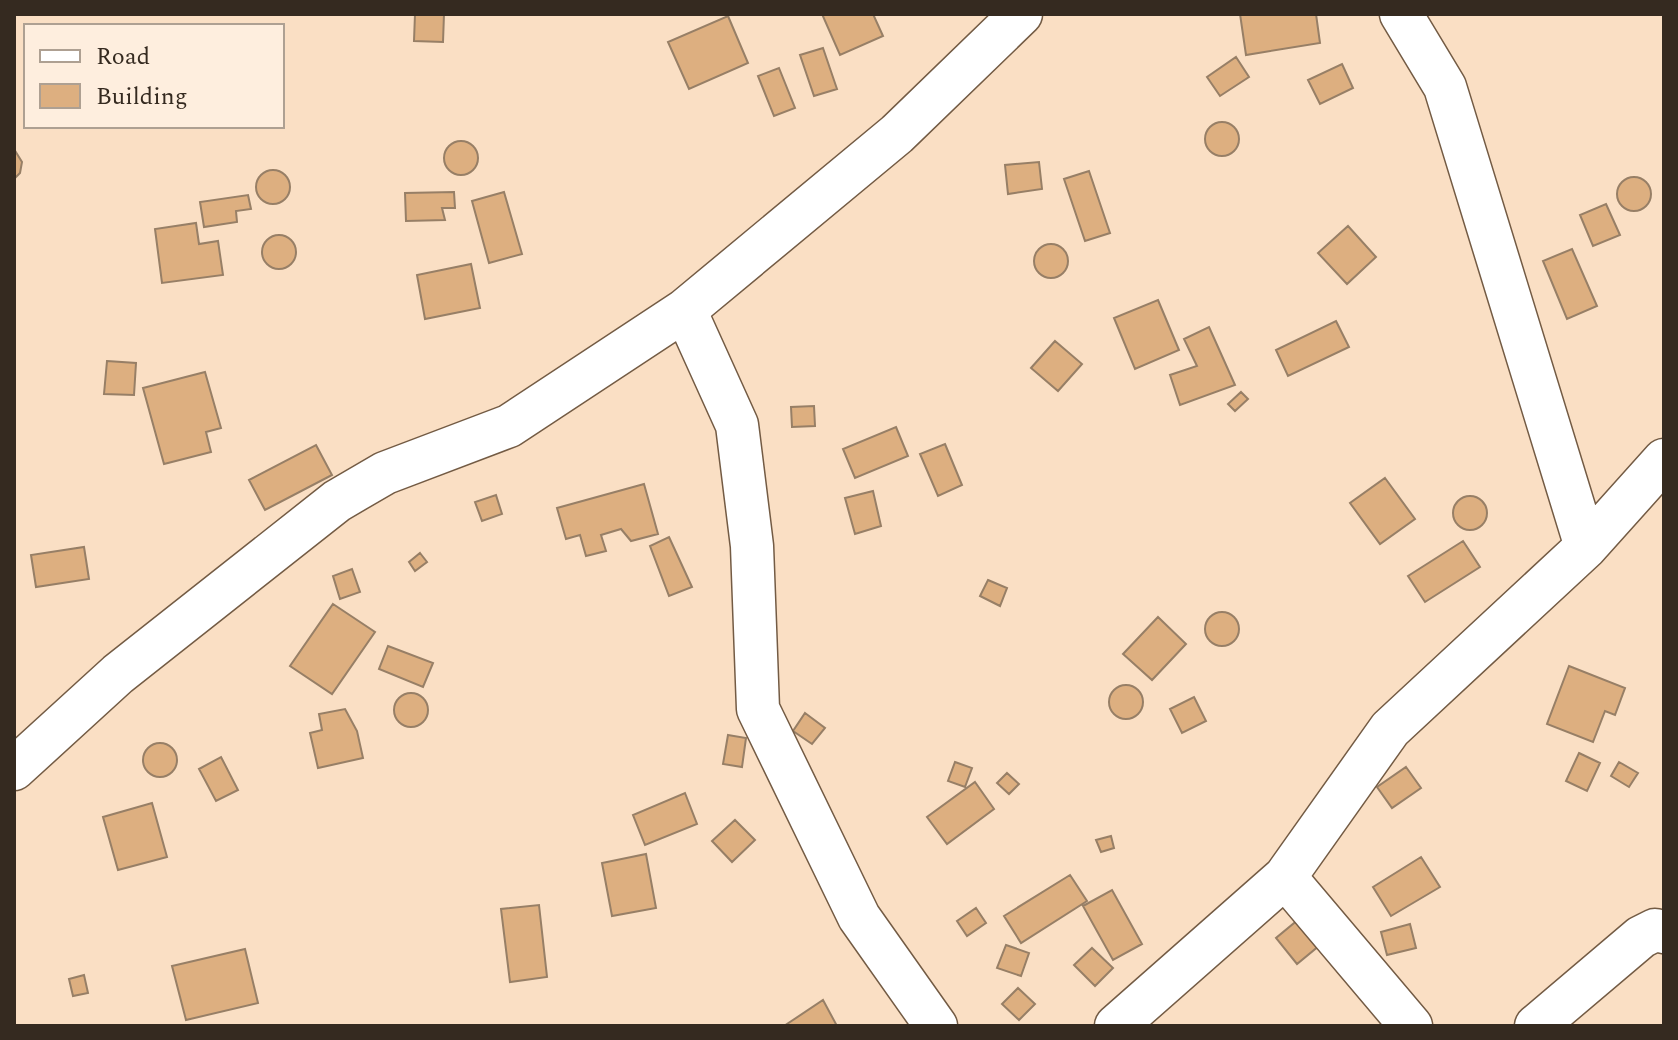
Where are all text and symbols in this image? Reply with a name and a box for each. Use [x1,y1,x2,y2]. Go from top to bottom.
legend [24,24,284,128]
text: Road [96,39,150,75]
text: Building [96,79,188,115]

